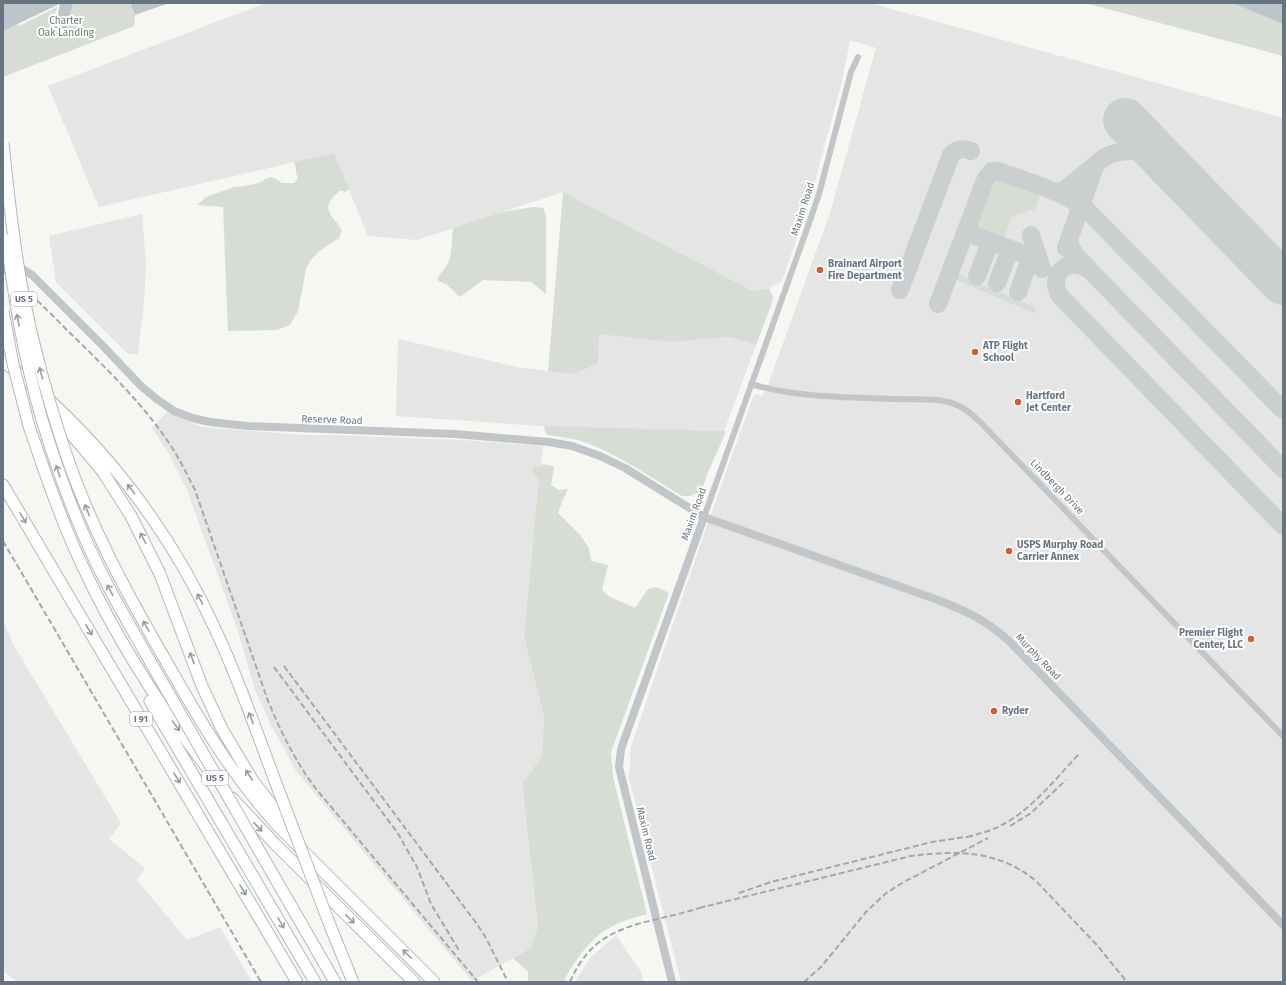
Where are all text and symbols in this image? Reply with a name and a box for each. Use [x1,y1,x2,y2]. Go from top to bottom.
park label: Charter Oak Landing [38,15,95,39]
street label: Maxim Road [789,181,817,237]
place label: Brainard Airport Fire Department [828,258,902,282]
marker: Brainard Airport Fire Department [815,265,825,275]
road number: US 5 [11,292,37,306]
one-way arrow [14,314,22,327]
place label: ATP Flight School [982,340,1028,364]
marker: ATP Flight School [970,347,980,357]
one-way arrow [37,367,45,380]
place label: Hartford Jet Center [1025,390,1072,414]
marker: Hartford Jet Center [1013,397,1023,407]
street label: Reserve Road [301,413,363,427]
street label: Lindbergh Drive [1028,457,1086,517]
one-way arrow [54,466,62,478]
one-way arrow [126,484,135,495]
street label: Maxim Road [679,486,709,542]
one-way arrow [83,505,90,517]
one-way arrow [19,512,27,524]
one-way arrow [139,532,146,544]
place label: USPS Murphy Road Carrier Annex [1017,539,1103,563]
marker: USPS Murphy Road Carrier Annex [1004,546,1014,556]
one-way arrow [106,584,114,596]
one-way arrow [196,593,203,605]
one-way arrow [141,620,149,632]
one-way arrow [85,624,93,635]
place label: Premier Flight Center, LLC [1179,627,1243,651]
street label: Murphy Road [1013,631,1063,683]
marker: Premier Flight Center, LLC [1246,634,1256,644]
one-way arrow [187,652,195,664]
place label: Ryder [1002,705,1030,717]
marker: Ryder [989,706,999,716]
road number: I 91 [130,712,152,726]
one-way arrow [247,713,255,725]
one-way arrow [172,721,180,732]
one-way arrow [244,769,253,780]
road number: US 5 [202,771,228,785]
one-way arrow [173,772,181,784]
street label: Maxim Road [634,806,658,862]
one-way arrow [253,822,263,832]
one-way arrow [239,884,247,896]
one-way arrow [345,914,355,923]
one-way arrow [277,917,285,929]
one-way arrow [402,949,412,959]

